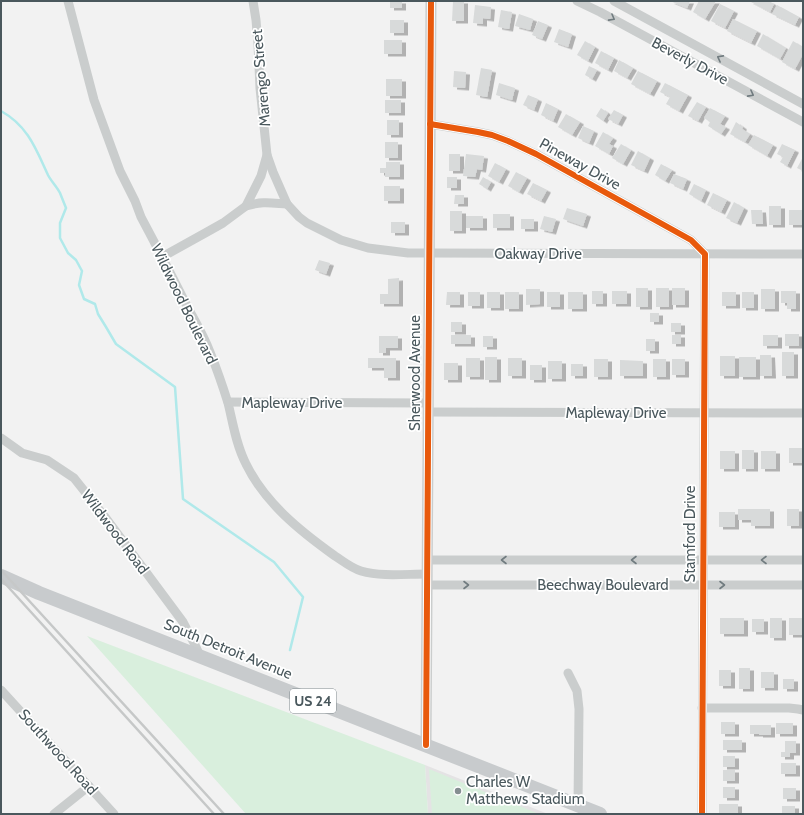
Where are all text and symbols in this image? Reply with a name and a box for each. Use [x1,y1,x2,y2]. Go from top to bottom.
one-way arrow [608,14,615,21]
street label: Marengo Street [248,29,274,127]
street label: Beverly Drive [649,33,732,89]
one-way arrow [716,56,724,63]
one-way arrow [747,89,754,96]
street label: Pineway Drive [536,134,624,194]
street label: Wildwood Boulevard [147,241,221,367]
street label: Oakway Drive [494,245,582,263]
street label: Sherwood Avenue [406,315,424,431]
street label: Mapleway Drive [241,394,343,412]
street label: Mapleway Drive [565,404,667,422]
street label: Stamford Drive [681,485,699,582]
street label: Wildwood Road [78,486,152,578]
one-way arrow [501,556,507,564]
one-way arrow [631,556,637,564]
one-way arrow [761,556,767,564]
street label: Beechway Boulevard [537,576,669,594]
one-way arrow [463,581,469,589]
one-way arrow [719,581,725,589]
street label: South Detroit Avenue [161,615,295,683]
road number: US 24 [290,689,336,713]
street label: Southwood Road [15,705,101,799]
place label: Charles W Matthews Stadium [466,773,585,808]
marker: Charles W Matthews Stadium [453,786,463,796]

